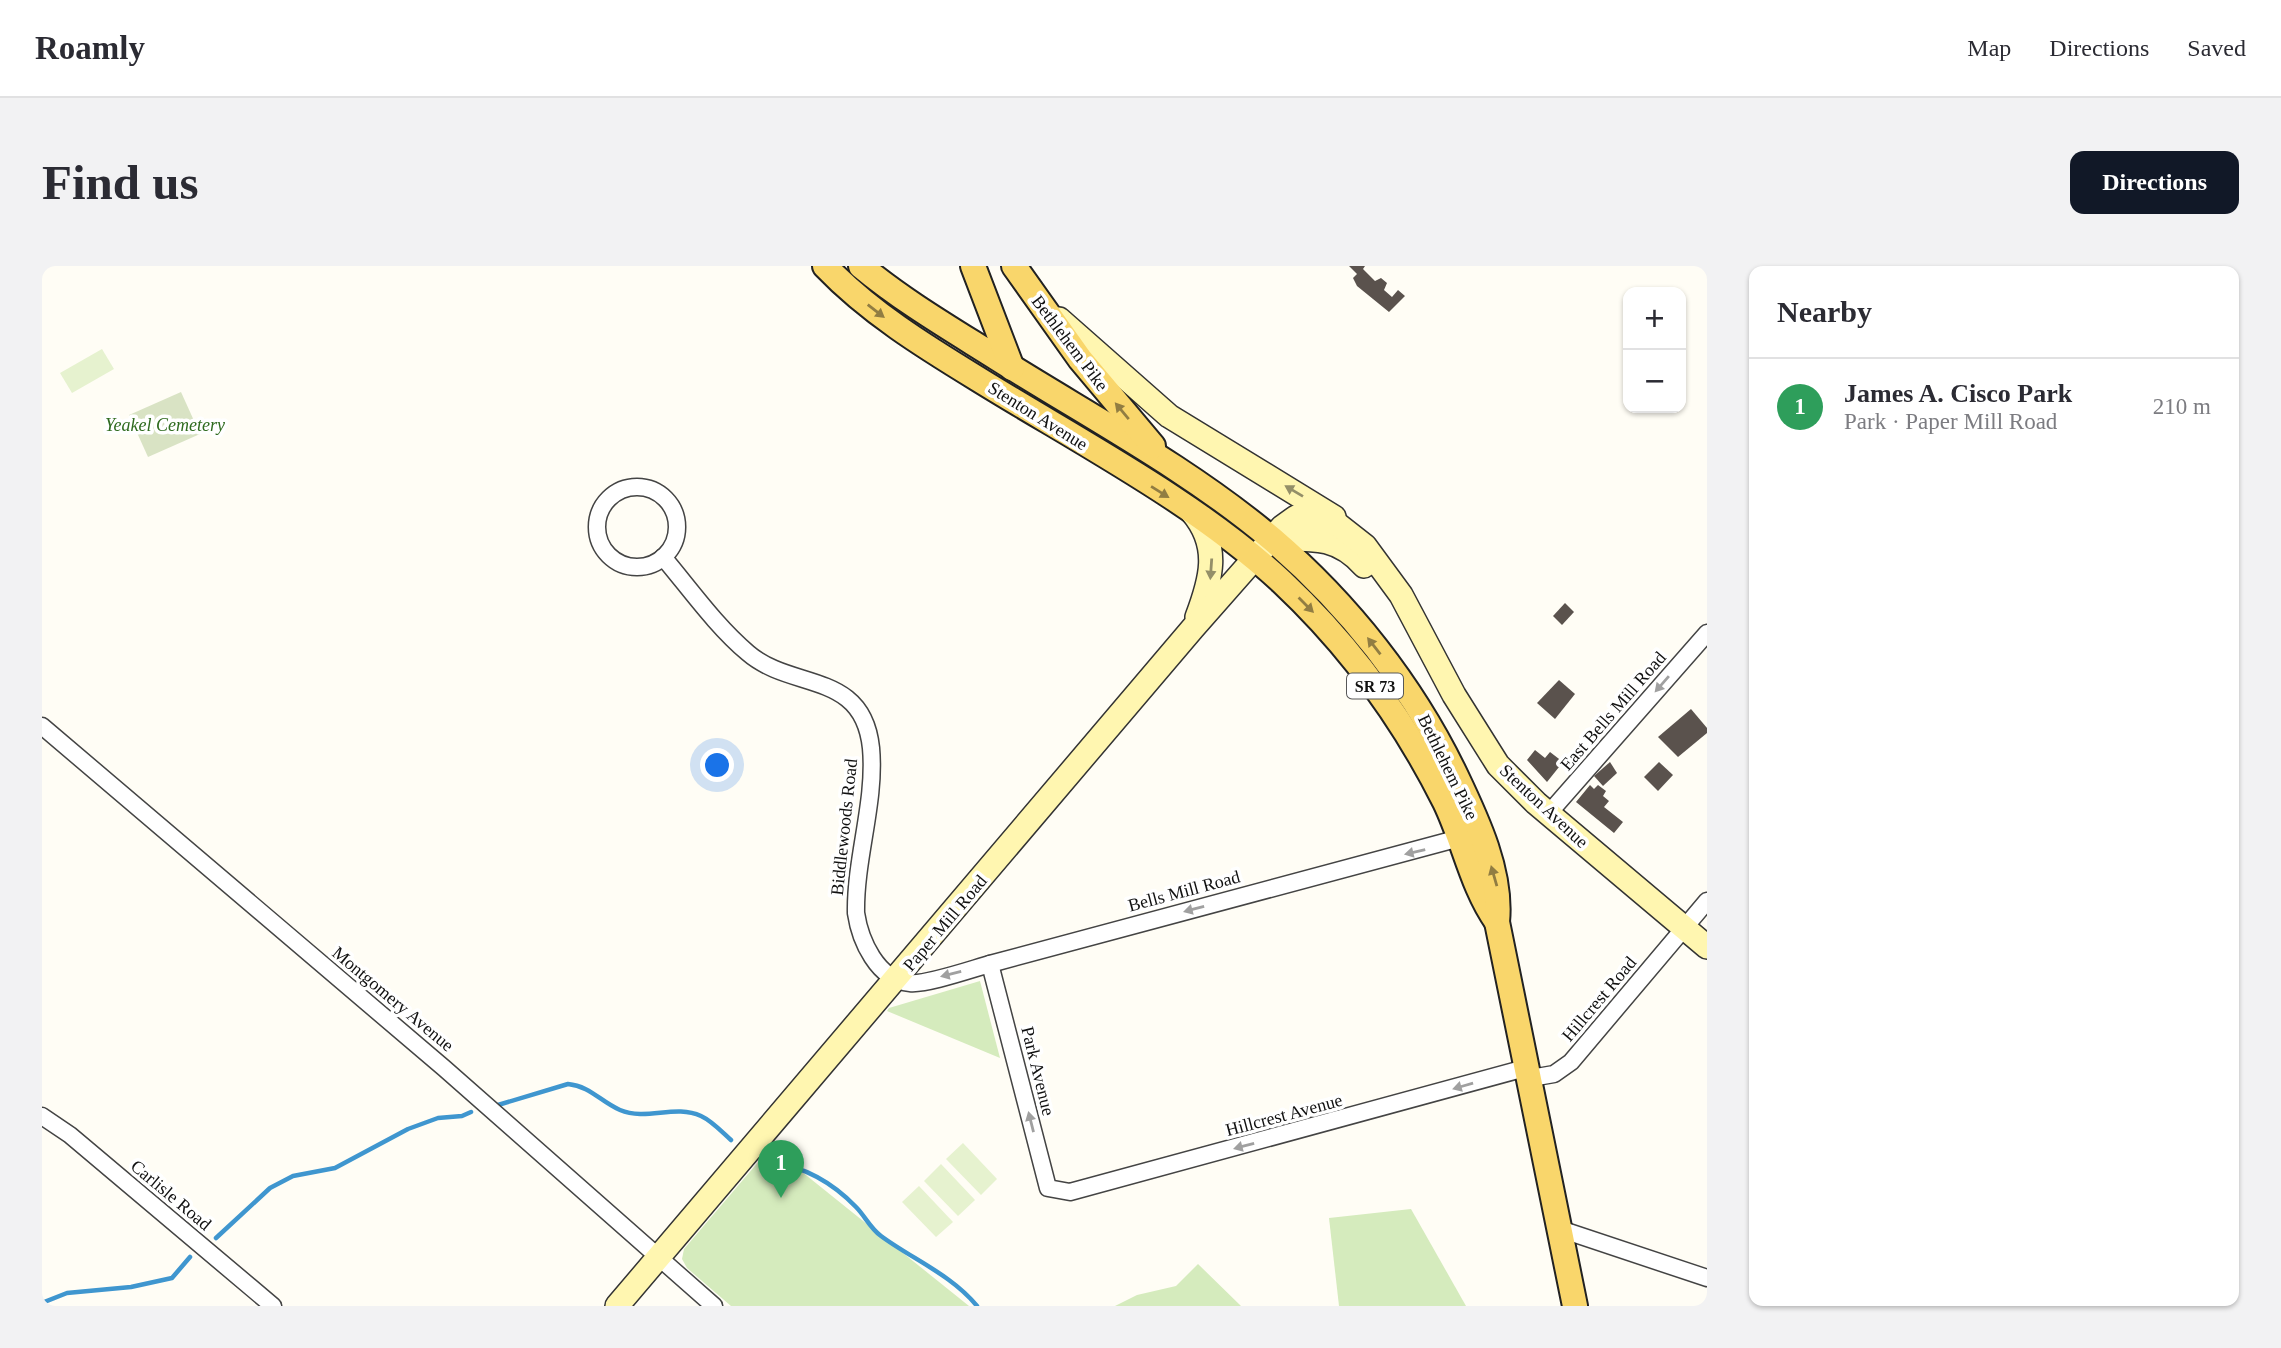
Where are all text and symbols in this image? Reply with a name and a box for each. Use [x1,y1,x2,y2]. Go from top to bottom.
text: Roamly [35,30,145,66]
text: Map [1967,35,2011,61]
text: Directions [2049,35,2149,61]
text: Saved [2187,35,2246,61]
button: Directions [2070,151,2239,214]
text: Find us [42,155,199,210]
map controls [1623,287,1686,413]
button: + [1623,287,1686,350]
street label: Bethlehem Pike [1028,291,1112,395]
text: Nearby [1777,295,1872,328]
one-way arrow [867,304,885,319]
button: − [1623,350,1686,413]
street label: Stenton Avenue [985,378,1091,454]
text: James A. Cisco Park [1844,379,2072,408]
text: 1 [1794,394,1806,419]
text: 210 m [2153,394,2211,419]
one-way arrow [1115,402,1130,420]
text: Park · Paper Mill Road [1844,409,2057,434]
park label: Yeakel Cemetery [105,415,225,435]
one-way arrow [1284,485,1303,498]
one-way arrow [1150,486,1169,499]
one-way arrow [1205,559,1216,581]
one-way arrow [1297,596,1313,613]
one-way arrow [1367,637,1382,655]
street label: East Bells Mill Road [1556,648,1670,774]
road number: SR 73 [1347,674,1403,698]
one-way arrow [1655,676,1670,693]
street label: Bethlehem Pike [1414,711,1482,823]
your location [700,748,734,782]
street label: Biddlewoods Road [827,758,861,896]
street label: Stenton Avenue [1496,760,1592,852]
one-way arrow [1403,846,1425,857]
one-way arrow [1488,865,1499,887]
street label: Bells Mill Road [1126,866,1242,916]
street label: Paper Mill Road [899,871,991,975]
one-way arrow [1183,904,1204,914]
street label: Montgomery Avenue [328,942,458,1056]
street label: Hillcrest Road [1558,953,1640,1045]
one-way arrow [940,969,962,980]
street label: Park Avenue [1017,1024,1059,1118]
one-way arrow [1452,1081,1473,1091]
street label: Hillcrest Avenue [1223,1090,1345,1140]
one-way arrow [1025,1111,1036,1133]
pin: 1 [758,1140,804,1198]
one-way arrow [1233,1141,1255,1152]
street label: Carlisle Road [127,1156,215,1234]

